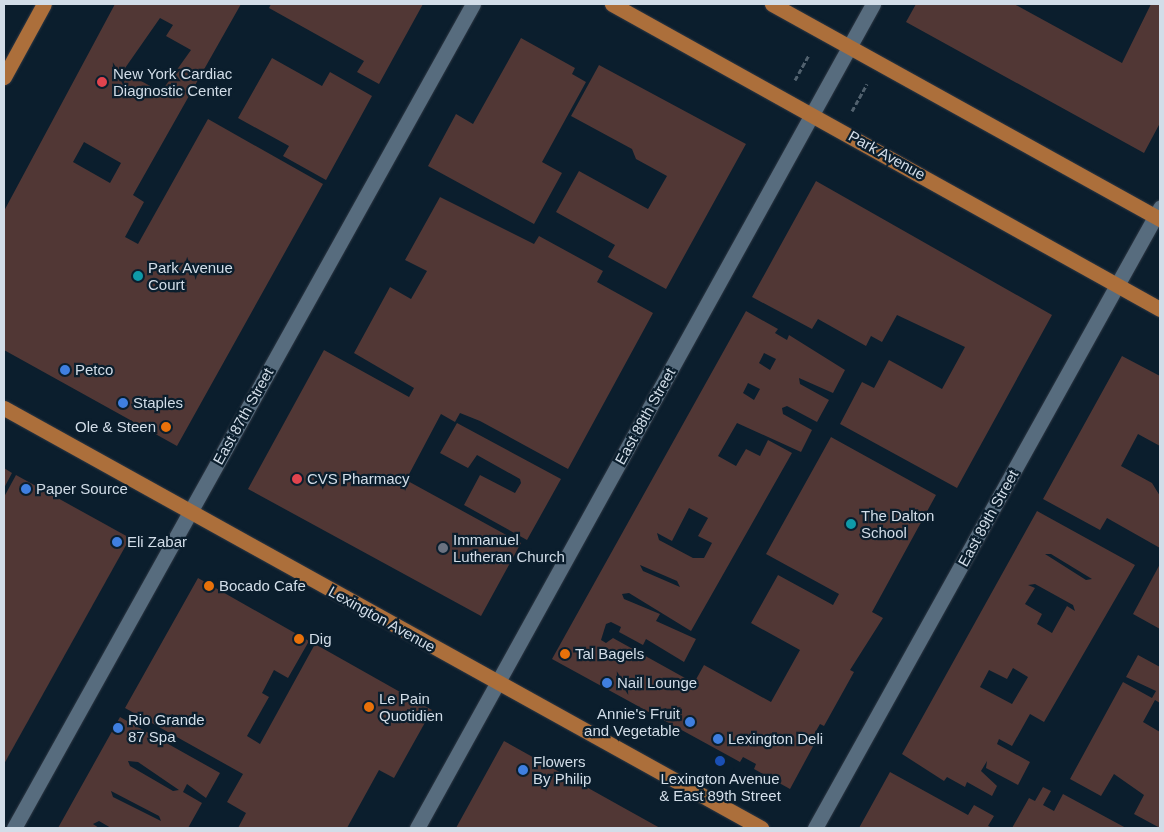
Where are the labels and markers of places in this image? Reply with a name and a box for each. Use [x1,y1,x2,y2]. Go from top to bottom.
place label: New York Cardiac Diagnostic Center [113,64,232,99]
marker: New York Cardiac Diagnostic Center [95,75,109,89]
place label: Park Avenue Court [148,258,234,293]
marker: Park Avenue Court [132,270,144,282]
place label: Petco [75,361,113,379]
marker: Petco [59,364,71,376]
place label: Staples [133,394,183,412]
marker: Staples [117,397,129,409]
place label: Ole & Steen [75,418,156,436]
marker: Ole & Steen [160,421,172,433]
place label: CVS Pharmacy [307,470,410,488]
marker: CVS Pharmacy [291,473,303,485]
place label: Paper Source [36,480,128,498]
marker: Paper Source [20,483,32,495]
place label: The Dalton School [861,506,934,541]
marker: The Dalton School [845,518,857,530]
place label: Immanuel Lutheran Church [453,530,565,565]
place label: Eli Zabar [127,533,187,551]
marker: Eli Zabar [111,536,123,548]
marker: Immanuel Lutheran Church [437,542,449,554]
place label: Bocado Cafe [219,577,306,595]
marker: Bocado Cafe [203,580,215,592]
place label: Dig [309,630,332,648]
marker: Dig [293,633,305,645]
place label: Tal Bagels [575,645,644,663]
marker: Tal Bagels [559,648,571,660]
place label: Nail Lounge [617,674,697,692]
marker: Nail Lounge [601,677,613,689]
place label: Le Pain Quotidien [379,689,443,724]
marker: Le Pain Quotidien [363,701,375,713]
place label: Annie's Fruit and Vegetable [584,704,680,739]
place label: Rio Grande 87 Spa [128,710,205,745]
marker: Annie's Fruit and Vegetable [684,716,696,728]
marker: Rio Grande 87 Spa [112,722,124,734]
place label: Lexington Deli [728,730,823,748]
marker: Lexington Deli [712,733,724,745]
place label: Flowers By Philip [533,752,591,787]
marker: Lexington Avenue & East 89th Street [714,755,726,767]
marker: Flowers By Philip [517,764,529,776]
place label: Lexington Avenue & East 89th Street [659,769,781,804]

